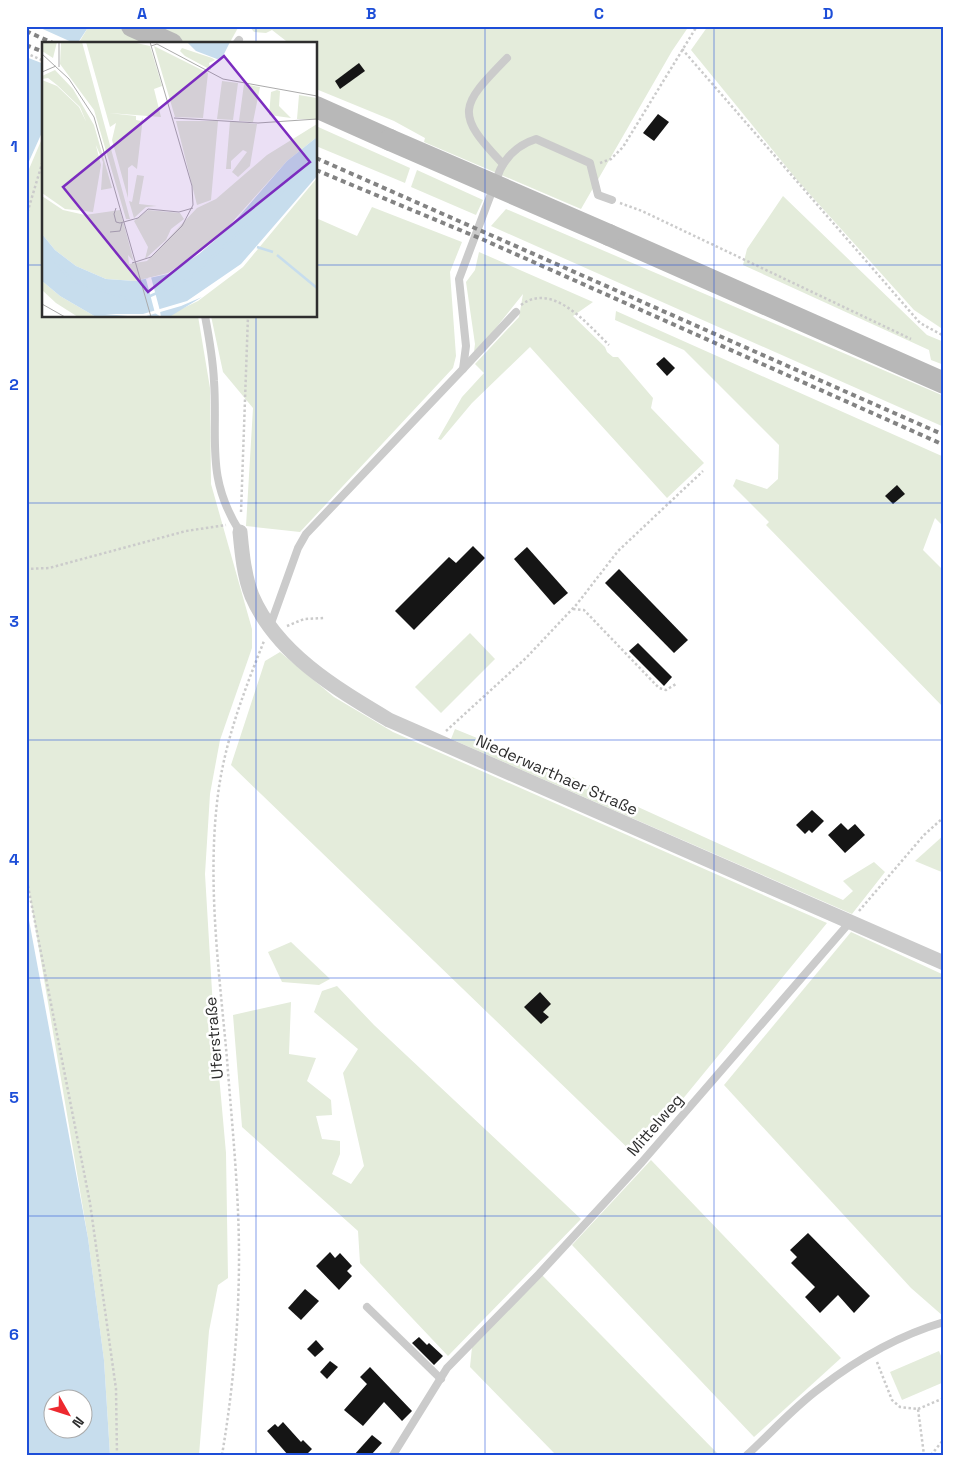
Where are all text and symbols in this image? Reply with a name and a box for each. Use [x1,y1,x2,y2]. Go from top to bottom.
text: A [137,3,147,24]
text: B [366,3,376,24]
text: C [594,3,604,24]
text: D [823,3,833,24]
inset map [42,42,318,318]
text: 1 [10,136,18,157]
text: 2 [9,374,19,395]
text: 3 [9,611,19,632]
street label: Niederwarthaer Straße [473,730,641,820]
text: 4 [9,849,19,870]
street label: Uferstraße [200,996,228,1080]
text: 5 [9,1087,19,1108]
street label: Mittelweg [622,1089,688,1161]
text: 6 [9,1324,19,1345]
north arrow [42,1388,92,1438]
text: N [68,1413,88,1431]

